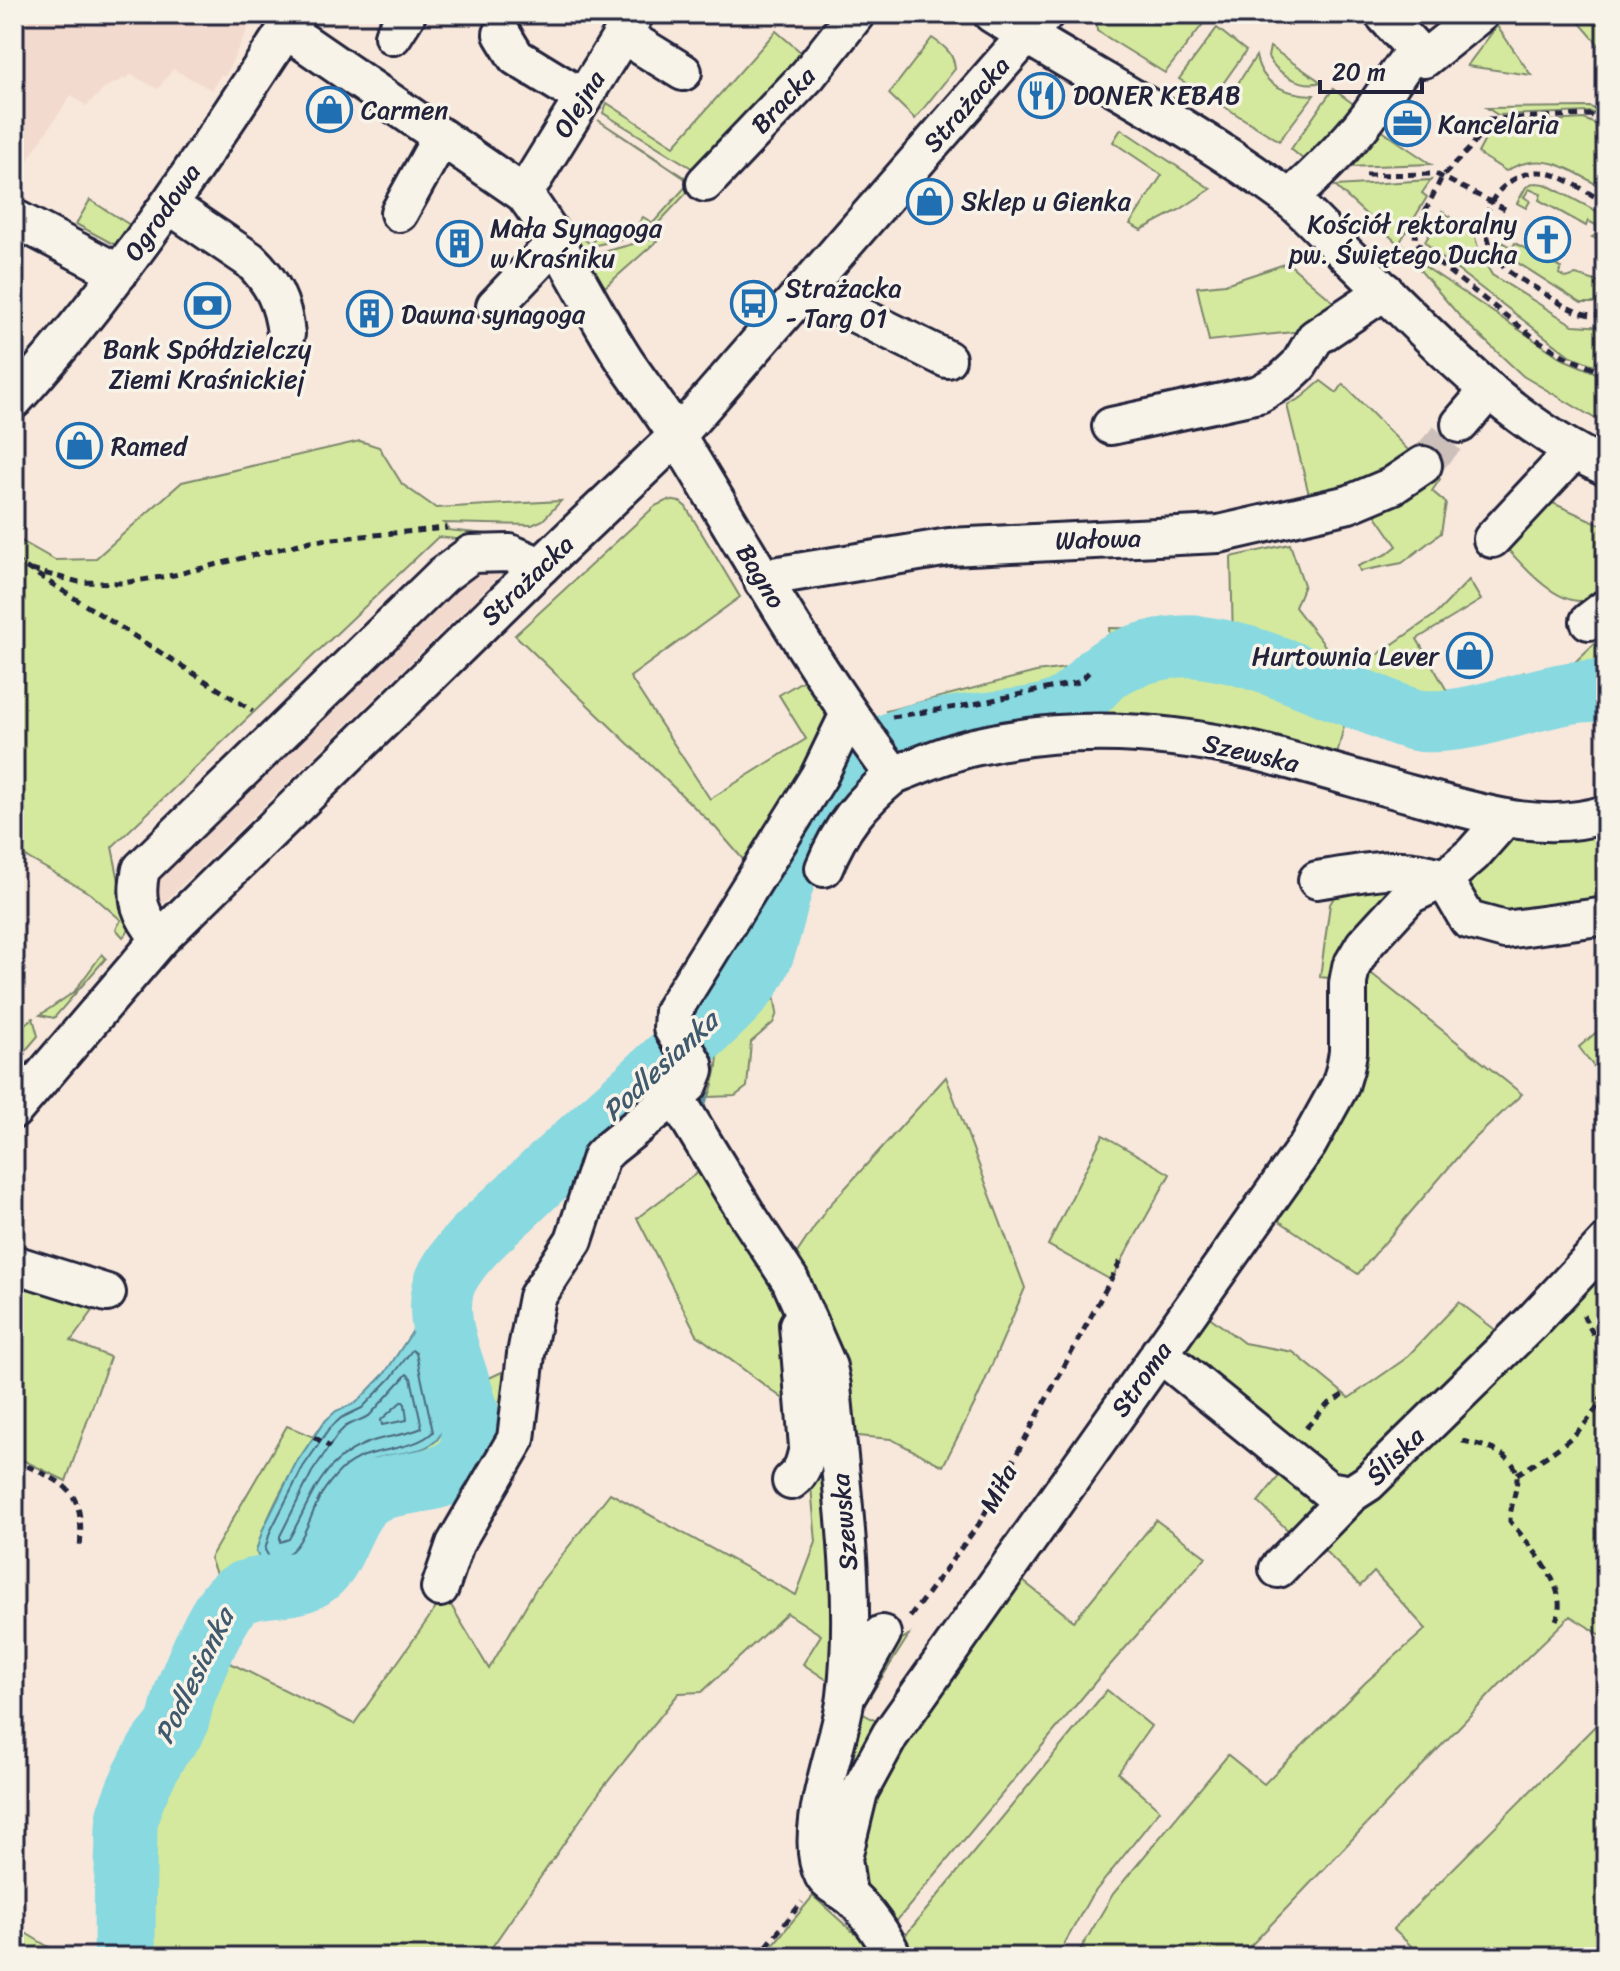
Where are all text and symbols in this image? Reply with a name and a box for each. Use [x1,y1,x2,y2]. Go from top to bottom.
scale bar [1320,44,1422,94]
street label: Strażacka [910,45,1022,163]
text: 20 m [1332,51,1386,93]
street label: Bracka [739,54,828,145]
street label: Olejna [540,60,618,147]
restaurant icon: DONER KEBAB [1018,71,1066,119]
place label: DONER KEBAB [1073,72,1241,118]
shop icon: Carmen [306,86,354,134]
place label: Carmen [361,87,448,133]
office icon: Kancelaria [1383,100,1431,148]
place label: Kancelaria [1438,101,1560,147]
street label: Ogrodowa [111,153,213,271]
shop icon: Sklep u Gienka [906,177,954,225]
place label: Sklep u Gienka [961,178,1132,224]
place label: Kościół rektoralny pw. Świętego Ducha [1288,201,1518,277]
place label: Mała Synagoga w Kraśniku [490,205,663,281]
church icon: Kościół rektoralny pw. Świętego Ducha [1524,215,1572,263]
building icon: Mała Synagoga w Kraśniku [435,219,483,267]
place label: Strażacka - Targ 01 [785,265,902,341]
bus stop icon: Strażacka - Targ 01 [730,279,778,327]
bank icon: Bank Spółdzielczy Ziemi Kraśnickiej [183,282,231,330]
building icon: Dawna synagoga [346,290,394,338]
place label: Dawna synagoga [401,291,586,337]
place label: Bank Spółdzielczy Ziemi Kraśnickiej [103,326,312,402]
shop icon: Ramed [56,422,104,470]
place label: Ramed [111,423,189,469]
street label: Wałowa [1054,515,1142,563]
street label: Strażacka [469,523,585,637]
street label: Bagno [723,534,799,618]
shop icon: Hurtownia Lever [1446,632,1494,680]
place label: Hurtownia Lever [1252,633,1440,679]
street label: Szewska [1198,720,1305,787]
water label: Podlesianka [590,996,733,1134]
street label: Stroma [1098,1330,1185,1427]
street label: Śliska [1354,1414,1437,1497]
street label: Miła [966,1454,1030,1521]
street label: Szewska [817,1470,871,1573]
water label: Podlesianka [140,1596,250,1752]

